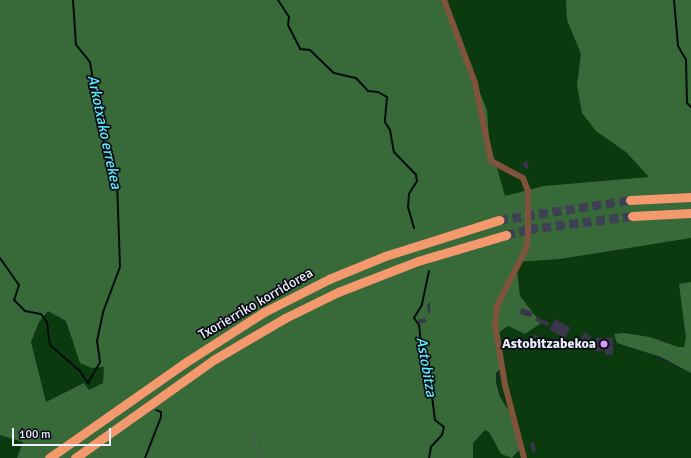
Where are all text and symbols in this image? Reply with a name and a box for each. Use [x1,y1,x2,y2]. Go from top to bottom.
water label: Arkotxako errekea [83,73,125,191]
street label: Txorierriko korridorea [196,264,316,344]
water label: Astobitza [412,336,440,398]
place label: Astobitzabekoa [502,336,596,352]
marker: Astobitzabekoa [599,339,609,349]
scale bar [14,420,113,446]
text: 100 m [19,427,51,442]

